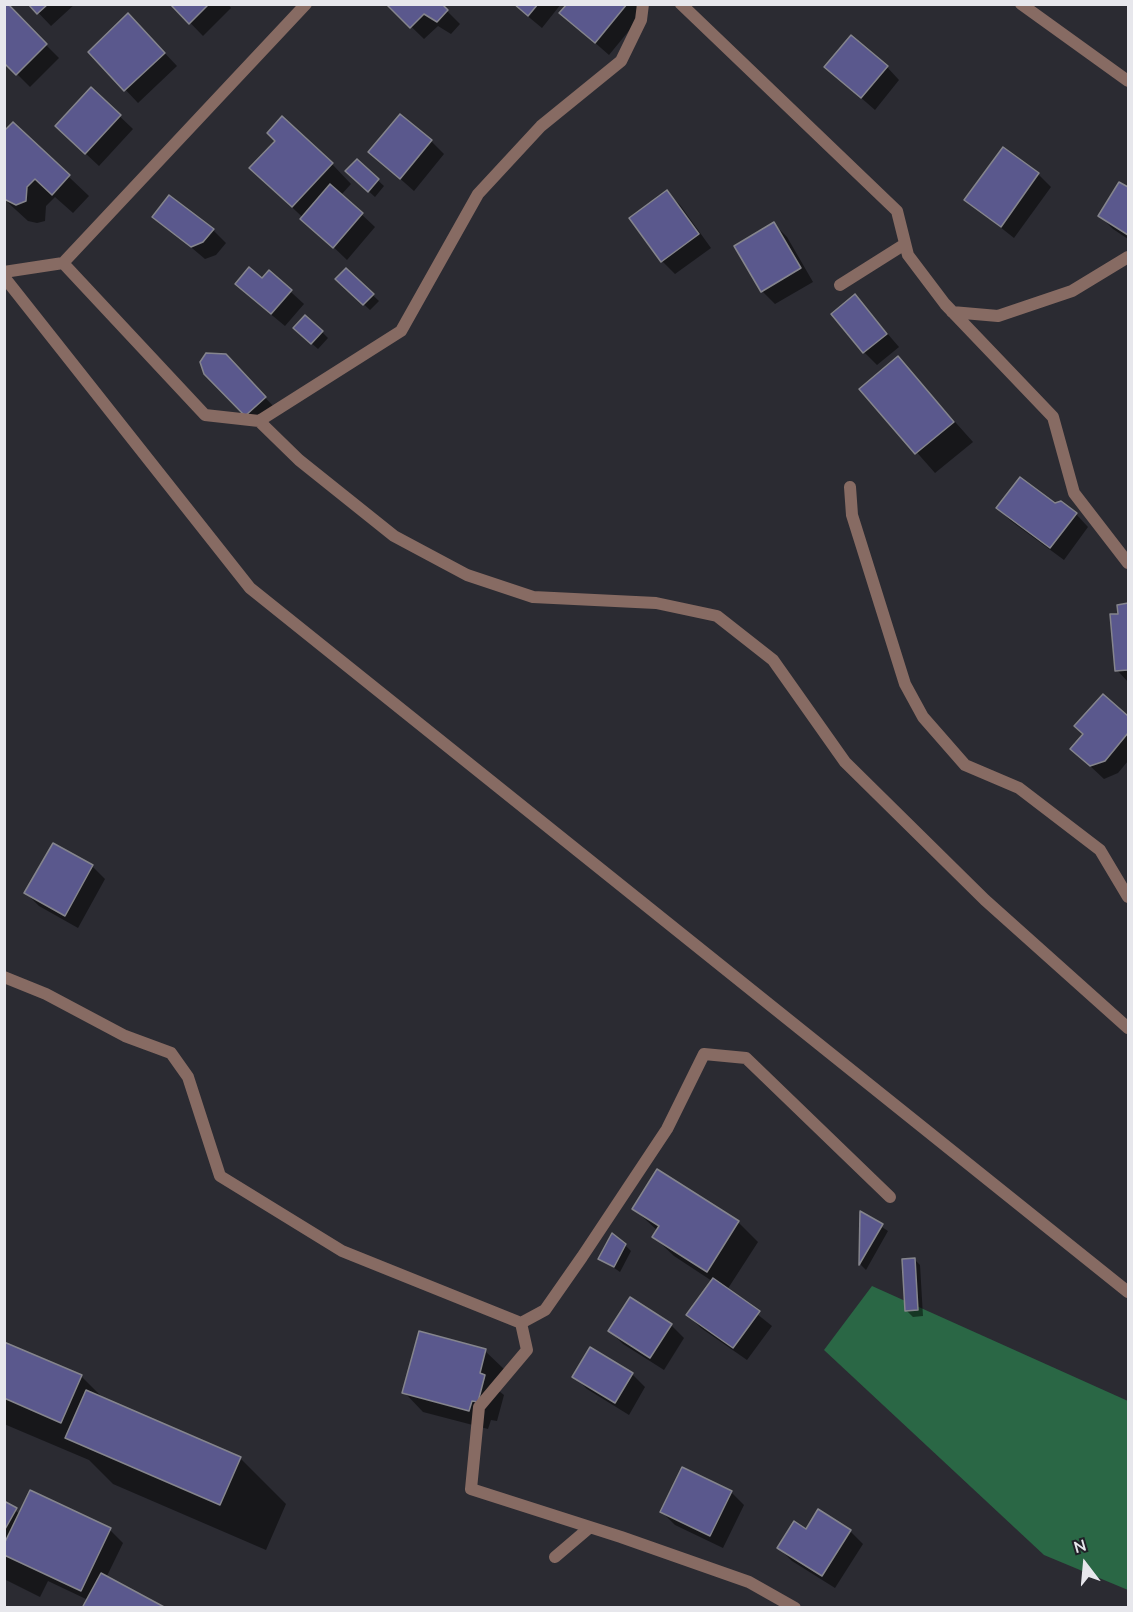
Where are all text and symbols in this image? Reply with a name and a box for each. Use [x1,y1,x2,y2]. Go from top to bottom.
north arrow [1055,1534,1115,1594]
text: N [1071,1534,1089,1559]

